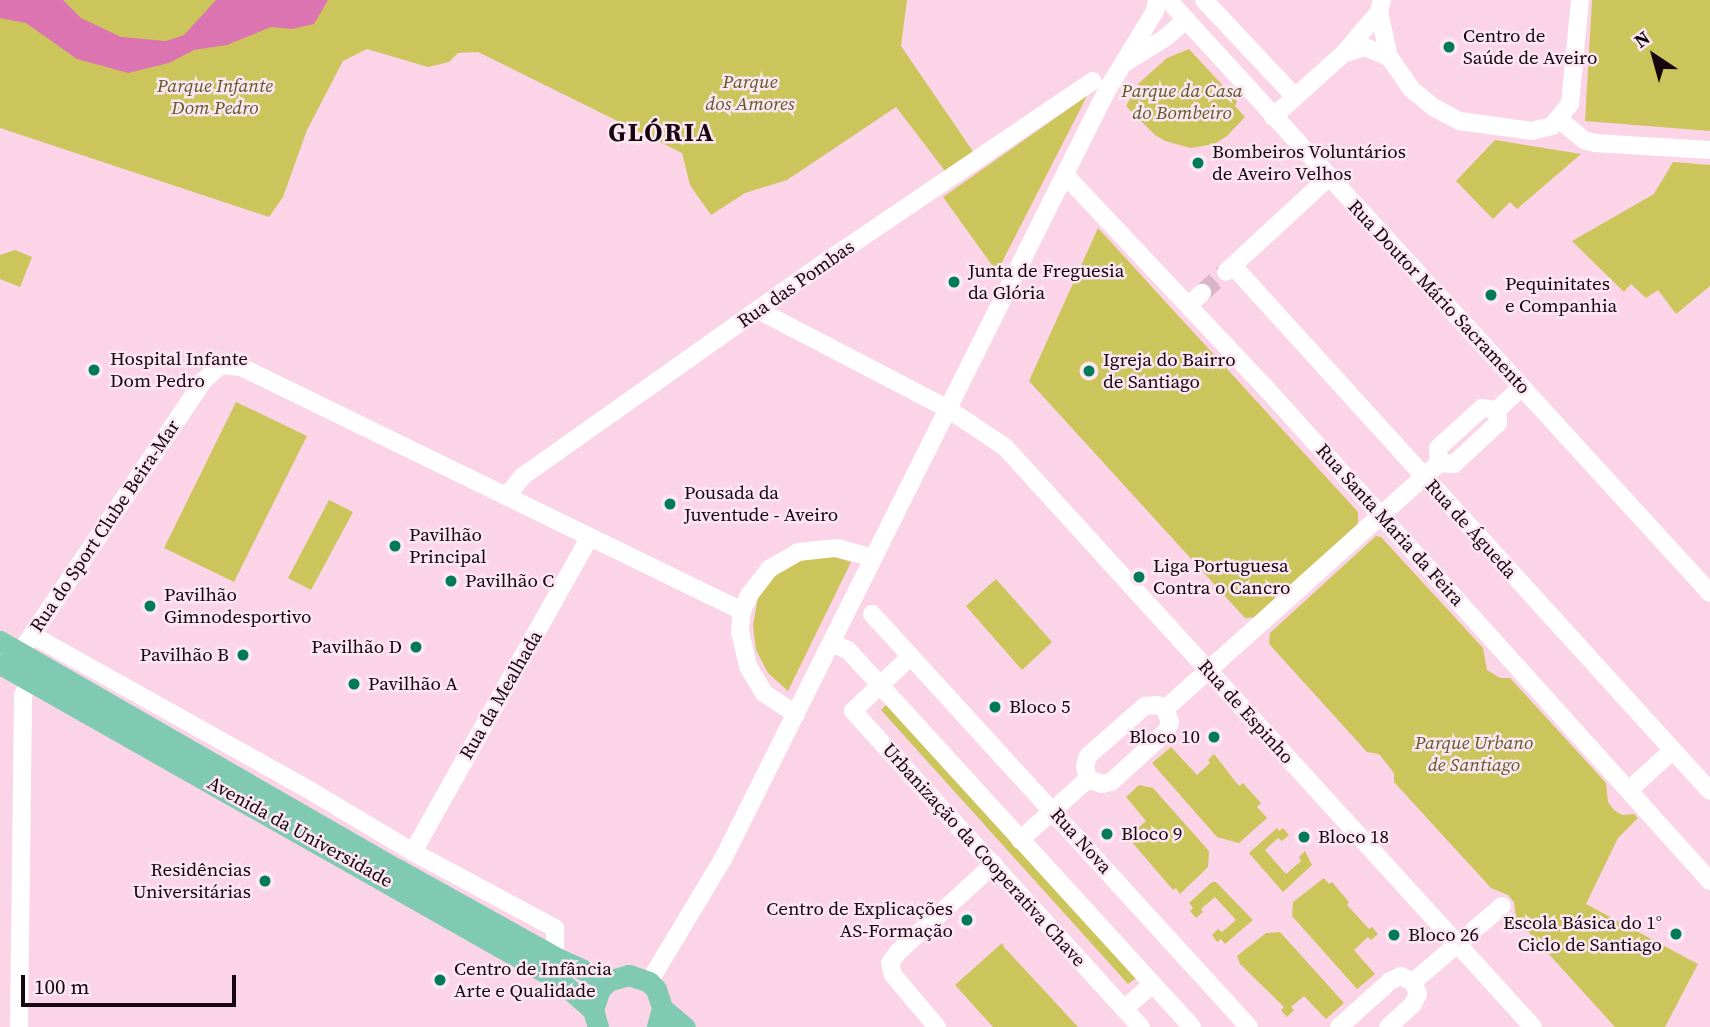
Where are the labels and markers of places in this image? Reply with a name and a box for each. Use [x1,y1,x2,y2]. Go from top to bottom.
place label: Centro de Saúde de Aveiro [1463,25,1597,69]
marker: Centro de Saúde de Aveiro [1441,39,1457,55]
place label: Bombeiros Voluntários de Aveiro Velhos [1212,141,1407,185]
marker: Bombeiros Voluntários de Aveiro Velhos [1190,155,1206,171]
place label: Junta de Freguesia da Glória [968,260,1124,304]
place label: Pequinitates e Companhia [1505,273,1617,317]
marker: Junta de Freguesia da Glória [946,274,962,290]
marker: Pequinitates e Companhia [1483,287,1499,303]
place label: Hospital Infante Dom Pedro [110,348,248,392]
place label: Igreja do Bairro de Santiago [1103,349,1236,393]
marker: Hospital Infante Dom Pedro [84,360,104,380]
marker: Igreja do Bairro de Santiago [1081,363,1097,379]
place label: Pousada da Juventude - Aveiro [684,482,838,526]
marker: Pousada da Juventude - Aveiro [662,496,678,512]
place label: Pavilhão Principal [409,524,486,568]
marker: Pavilhão Principal [387,538,403,554]
place label: Liga Portuguesa Contra o Cancro [1153,555,1290,599]
marker: Liga Portuguesa Contra o Cancro [1131,569,1147,585]
place label: Pavilhão C [465,570,554,592]
marker: Pavilhão C [443,573,459,589]
place label: Pavilhão Gimnodesportivo [164,584,311,628]
marker: Pavilhão Gimnodesportivo [142,598,158,614]
place label: Pavilhão D [311,636,402,658]
marker: Pavilhão D [408,639,424,655]
place label: Pavilhão B [140,644,229,666]
marker: Pavilhão B [235,647,251,663]
place label: Pavilhão A [368,673,458,695]
marker: Pavilhão A [346,676,362,692]
place label: Bloco 5 [1009,696,1070,718]
marker: Bloco 5 [987,699,1003,715]
place label: Bloco 10 [1129,726,1200,748]
marker: Bloco 10 [1206,729,1222,745]
place label: Bloco 9 [1121,823,1182,845]
marker: Bloco 9 [1099,826,1115,842]
place label: Bloco 18 [1318,826,1389,848]
marker: Bloco 18 [1296,829,1312,845]
place label: Residências Universitárias [133,859,251,903]
marker: Residências Universitárias [257,873,273,889]
place label: Centro de Explicações AS-Formação [766,898,953,942]
marker: Centro de Explicações AS-Formação [959,912,975,928]
place label: Escola Básica do 1° Ciclo de Santiago [1503,912,1662,956]
place label: Bloco 26 [1408,924,1479,946]
marker: Escola Básica do 1° Ciclo de Santiago [1668,926,1684,942]
marker: Bloco 26 [1386,927,1402,943]
place label: Centro de Infância Arte e Qualidade [454,958,612,1002]
marker: Centro de Infância Arte e Qualidade [432,972,448,988]

